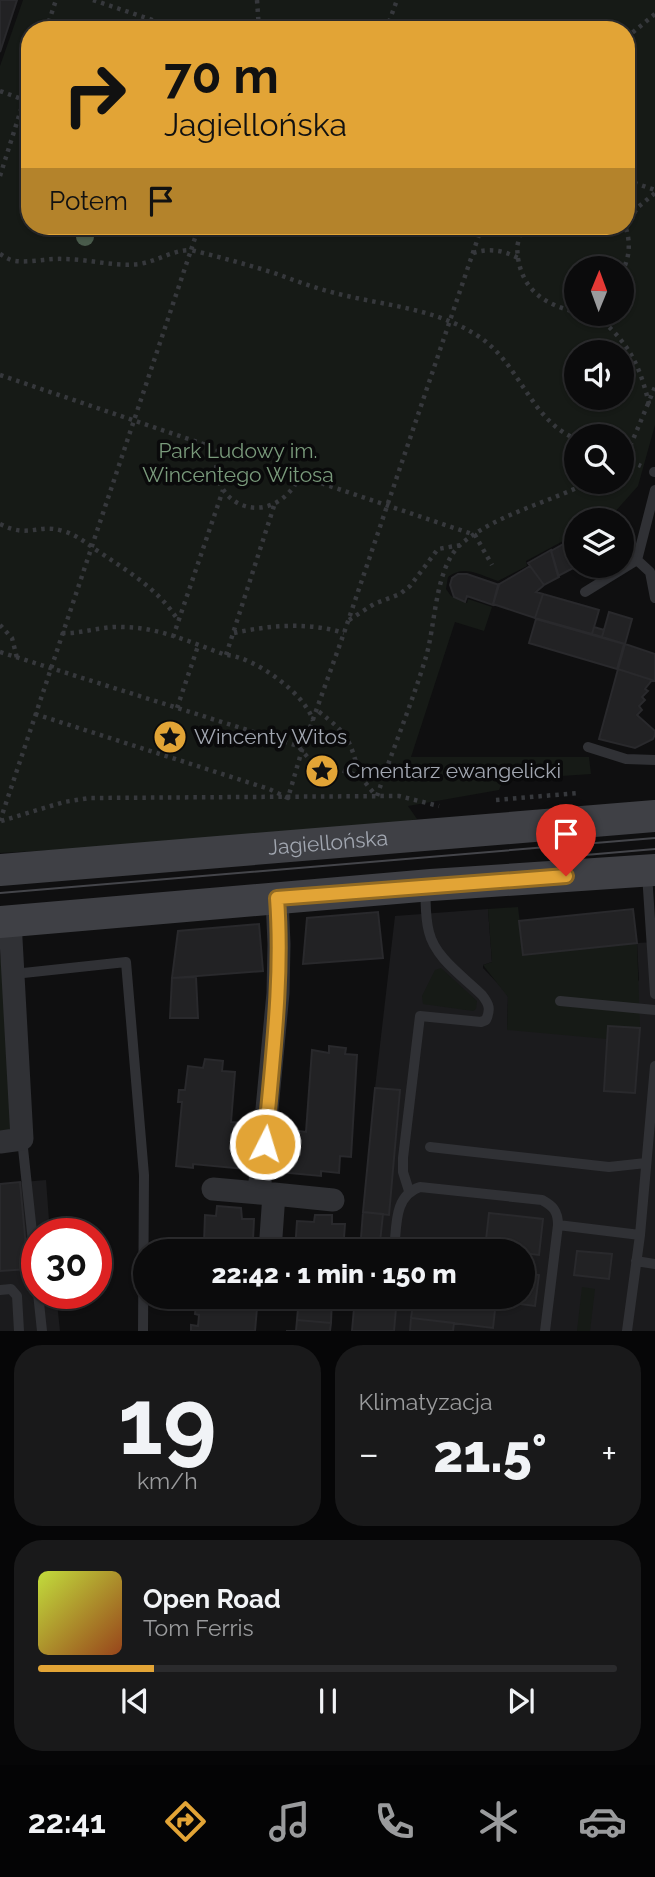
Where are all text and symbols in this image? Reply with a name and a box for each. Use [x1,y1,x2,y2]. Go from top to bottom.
text: 70 m [164,47,279,104]
icon: right [49,49,140,140]
text: Jagiellońska [164,106,347,143]
icon: arrive [142,182,180,220]
text: Potem [49,186,128,216]
north arrow [564,256,634,326]
map controls [564,256,634,578]
button: sound [564,340,634,410]
button: search [564,424,634,494]
park label: Park Ludowy im. Wincentego Witosa [142,438,334,487]
button: layers [564,508,634,578]
place icon: Wincenty Witos [151,718,189,756]
place label: Wincenty Witos [194,724,347,749]
place icon: Cmentarz ewangelicki [303,752,341,790]
place label: Cmentarz ewangelicki [346,758,561,783]
pin [536,804,596,876]
icon: arrive [547,815,585,853]
street label: Jagiellońska [267,825,389,860]
position arrow [228,1107,302,1181]
speed limit sign: 30 [21,1218,112,1309]
text: 22:42 · 1 min · 150 m [211,1259,457,1289]
text: 19 [118,1368,217,1475]
text: Klimatyzacja [359,1388,493,1415]
text: 21.5° [433,1423,547,1484]
text: − [359,1431,379,1476]
text: + [601,1431,617,1476]
text: km/h [137,1467,198,1494]
text: Open Road [143,1584,281,1614]
text: Tom Ferris [143,1614,254,1641]
icon: previous [116,1682,154,1720]
icon: pause [309,1682,347,1720]
icon: next [502,1682,540,1720]
icon: directions [161,1797,210,1846]
icon: music [265,1797,314,1846]
icon: phone [370,1797,419,1846]
icon: climate [474,1797,523,1846]
icon: car [578,1797,627,1846]
text: 22:41 [28,1803,106,1840]

